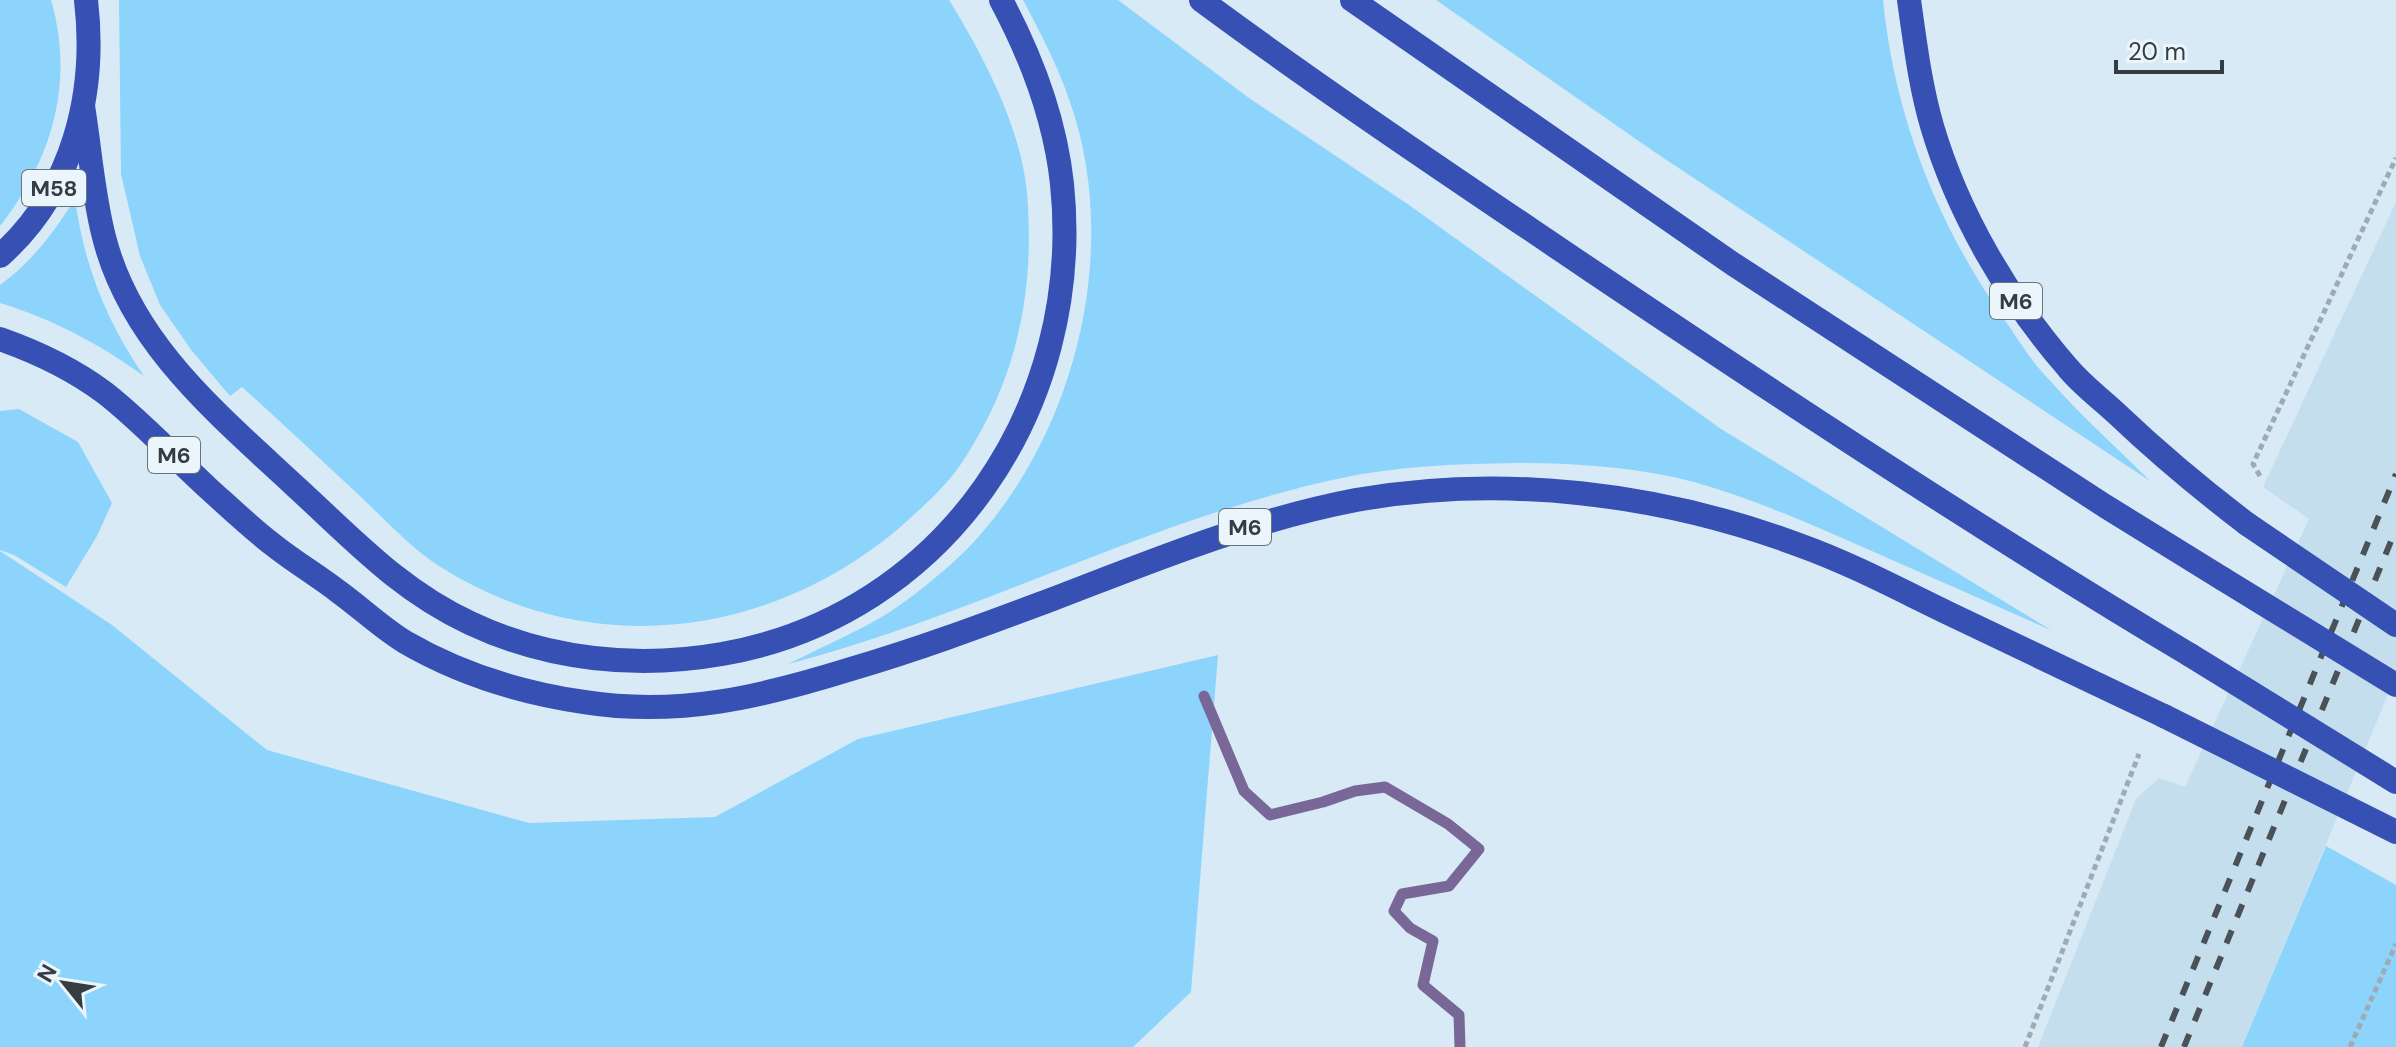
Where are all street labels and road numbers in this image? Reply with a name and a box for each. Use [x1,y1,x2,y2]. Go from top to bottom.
road number: M58 [22,170,86,206]
road number: M6 [1990,283,2042,319]
road number: M6 [148,437,200,473]
road number: M6 [1219,509,1271,545]

